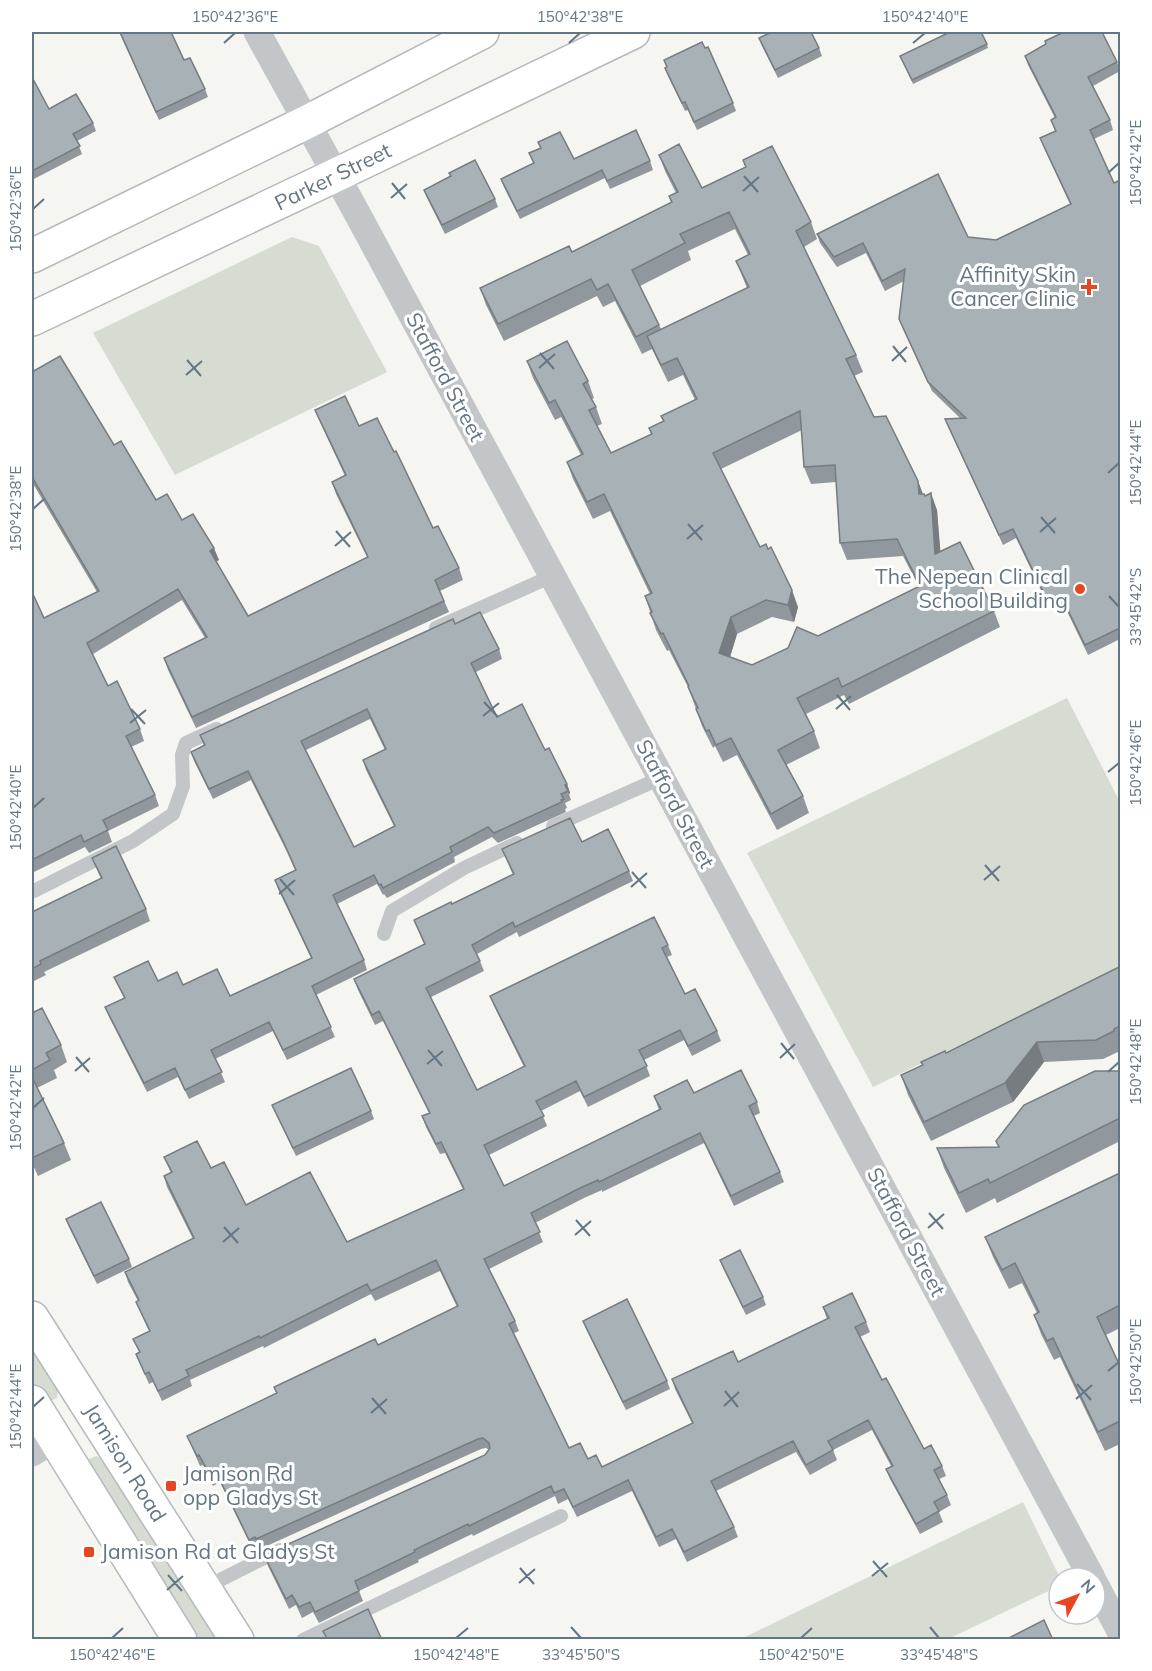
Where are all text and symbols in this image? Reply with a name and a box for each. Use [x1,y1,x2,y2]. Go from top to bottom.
text: 150°42'36"E [192,7,278,26]
text: 150°42'38"E [537,7,623,26]
text: 150°42'40"E [882,7,968,26]
text: 150°42'42"E [1126,120,1145,206]
street label: Parker Street [270,137,395,216]
text: 150°42'36"E [6,166,25,252]
place label: Affinity Skin Cancer Clinic [950,261,1076,311]
marker: Affinity Skin Cancer Clinic [1080,278,1098,296]
street label: Stafford Street [401,308,491,445]
text: 150°42'44"E [1126,420,1145,506]
text: 150°42'38"E [6,466,25,552]
place label: The Nepean Clinical School Building [875,563,1068,613]
text: 33°45'42"S [1126,568,1145,646]
marker: The Nepean Clinical School Building [1073,582,1087,596]
text: 150°42'46"E [1126,720,1145,806]
street label: Stafford Street [631,735,721,872]
text: 150°42'40"E [6,765,25,851]
text: 150°42'48"E [1126,1019,1145,1105]
text: 150°42'42"E [6,1065,25,1151]
street label: Stafford Street [862,1163,952,1300]
text: 150°42'50"E [1126,1319,1145,1405]
text: 150°42'44"E [6,1364,25,1450]
street label: Jamison Road [79,1398,173,1526]
place label: Jamison Rd opp Gladys St [183,1460,318,1510]
marker: Jamison Rd opp Gladys St [164,1479,178,1493]
place label: Jamison Rd at Gladys St [101,1538,335,1564]
marker: Jamison Rd at Gladys St [82,1545,96,1559]
north arrow [1047,1566,1107,1626]
text: N [1077,1575,1100,1597]
text: 150°42'46"E [69,1645,155,1664]
text: 150°42'48"E [413,1645,499,1664]
text: 33°45'50"S [542,1645,620,1664]
text: 150°42'50"E [758,1645,844,1664]
text: 33°45'48"S [900,1645,978,1664]

